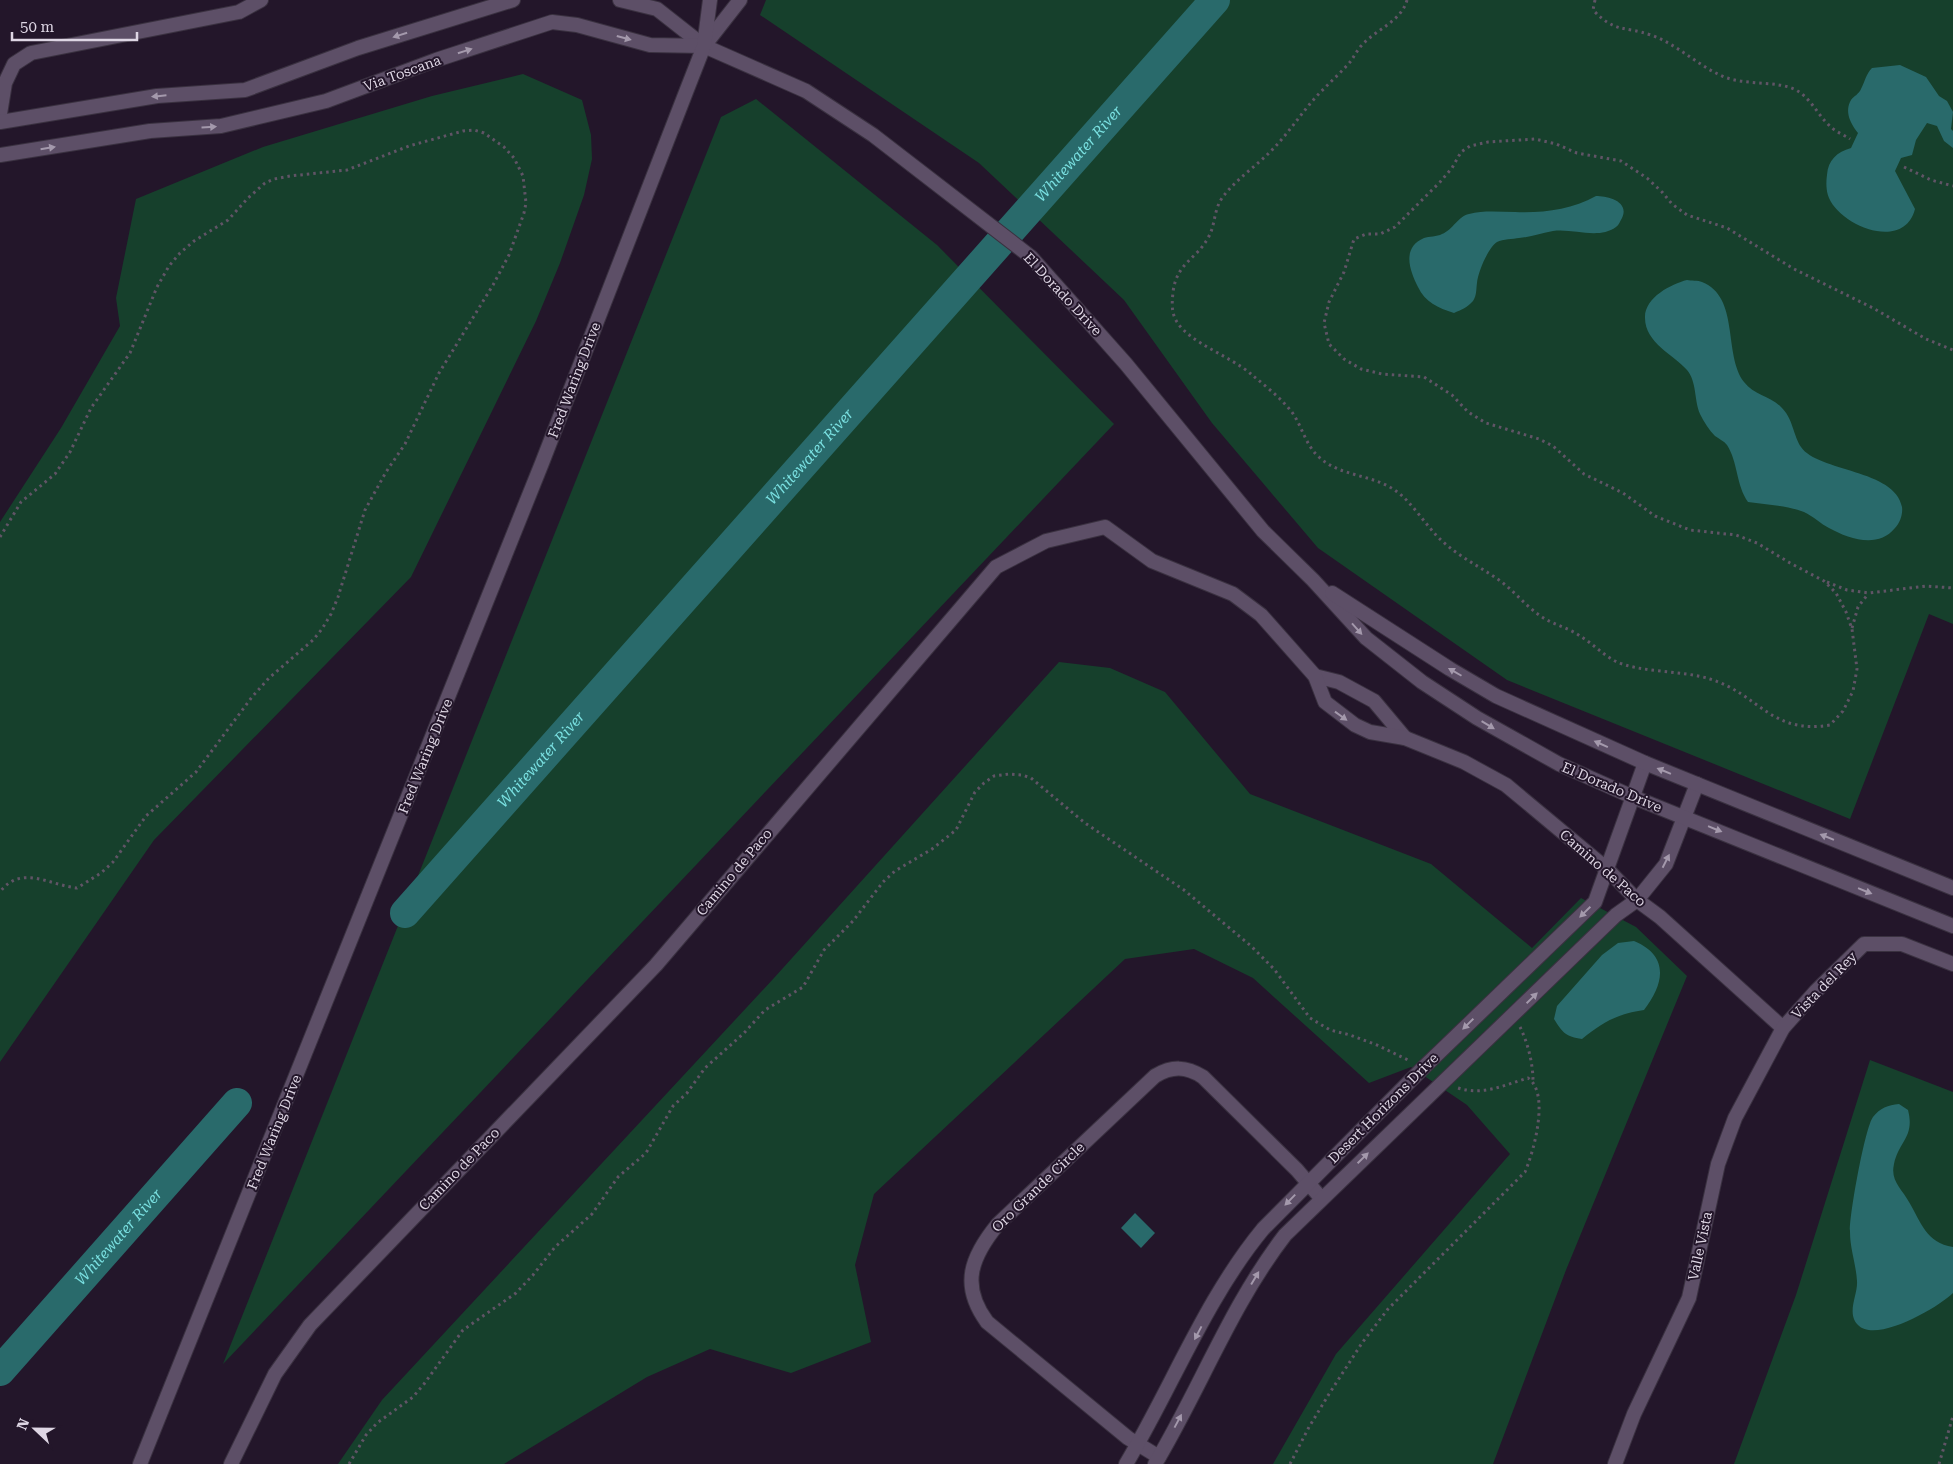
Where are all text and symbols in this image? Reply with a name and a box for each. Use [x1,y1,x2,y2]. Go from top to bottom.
scale bar [12,10,138,42]
text: 50 m [20,18,55,36]
one-way arrow [392,32,407,39]
one-way arrow [616,34,631,42]
one-way arrow [457,46,472,54]
street label: Via Toscana [361,51,443,94]
one-way arrow [151,92,167,100]
water label: Whitewater River [1031,101,1126,206]
one-way arrow [201,123,217,131]
one-way arrow [40,143,56,151]
street label: El Dorado Drive [1021,249,1106,339]
street label: Fred Waring Drive [545,320,604,440]
water label: Whitewater River [762,404,858,509]
one-way arrow [1351,622,1363,634]
one-way arrow [1448,668,1462,677]
street label: Fred Waring Drive [395,696,456,816]
water label: Whitewater River [494,707,589,811]
one-way arrow [1334,710,1347,721]
one-way arrow [1481,720,1495,729]
one-way arrow [1594,739,1608,747]
street label: El Dorado Drive [1560,759,1665,815]
one-way arrow [1656,767,1671,775]
street label: Camino de Paco [693,825,775,919]
one-way arrow [1708,825,1723,833]
street label: Camino de Paco [1557,826,1649,910]
one-way arrow [1820,832,1834,840]
one-way arrow [1662,853,1670,868]
one-way arrow [1858,887,1872,895]
one-way arrow [1579,906,1591,918]
street label: Vista del Rey [1788,948,1860,1022]
one-way arrow [1525,992,1537,1004]
one-way arrow [1462,1018,1474,1030]
street label: Desert Horizons Drive [1325,1049,1442,1166]
street label: Fred Waring Drive [244,1072,305,1192]
street label: Camino de Paco [415,1124,503,1214]
street label: Oro Grande Circle [988,1139,1088,1235]
one-way arrow [1357,1152,1369,1164]
water label: Whitewater River [71,1185,166,1289]
one-way arrow [1284,1194,1296,1206]
street label: Valle Vista [1685,1210,1715,1282]
one-way arrow [1251,1272,1260,1285]
one-way arrow [1193,1326,1202,1339]
north arrow [10,1404,60,1454]
one-way arrow [1174,1414,1182,1428]
text: N [14,1416,32,1432]

